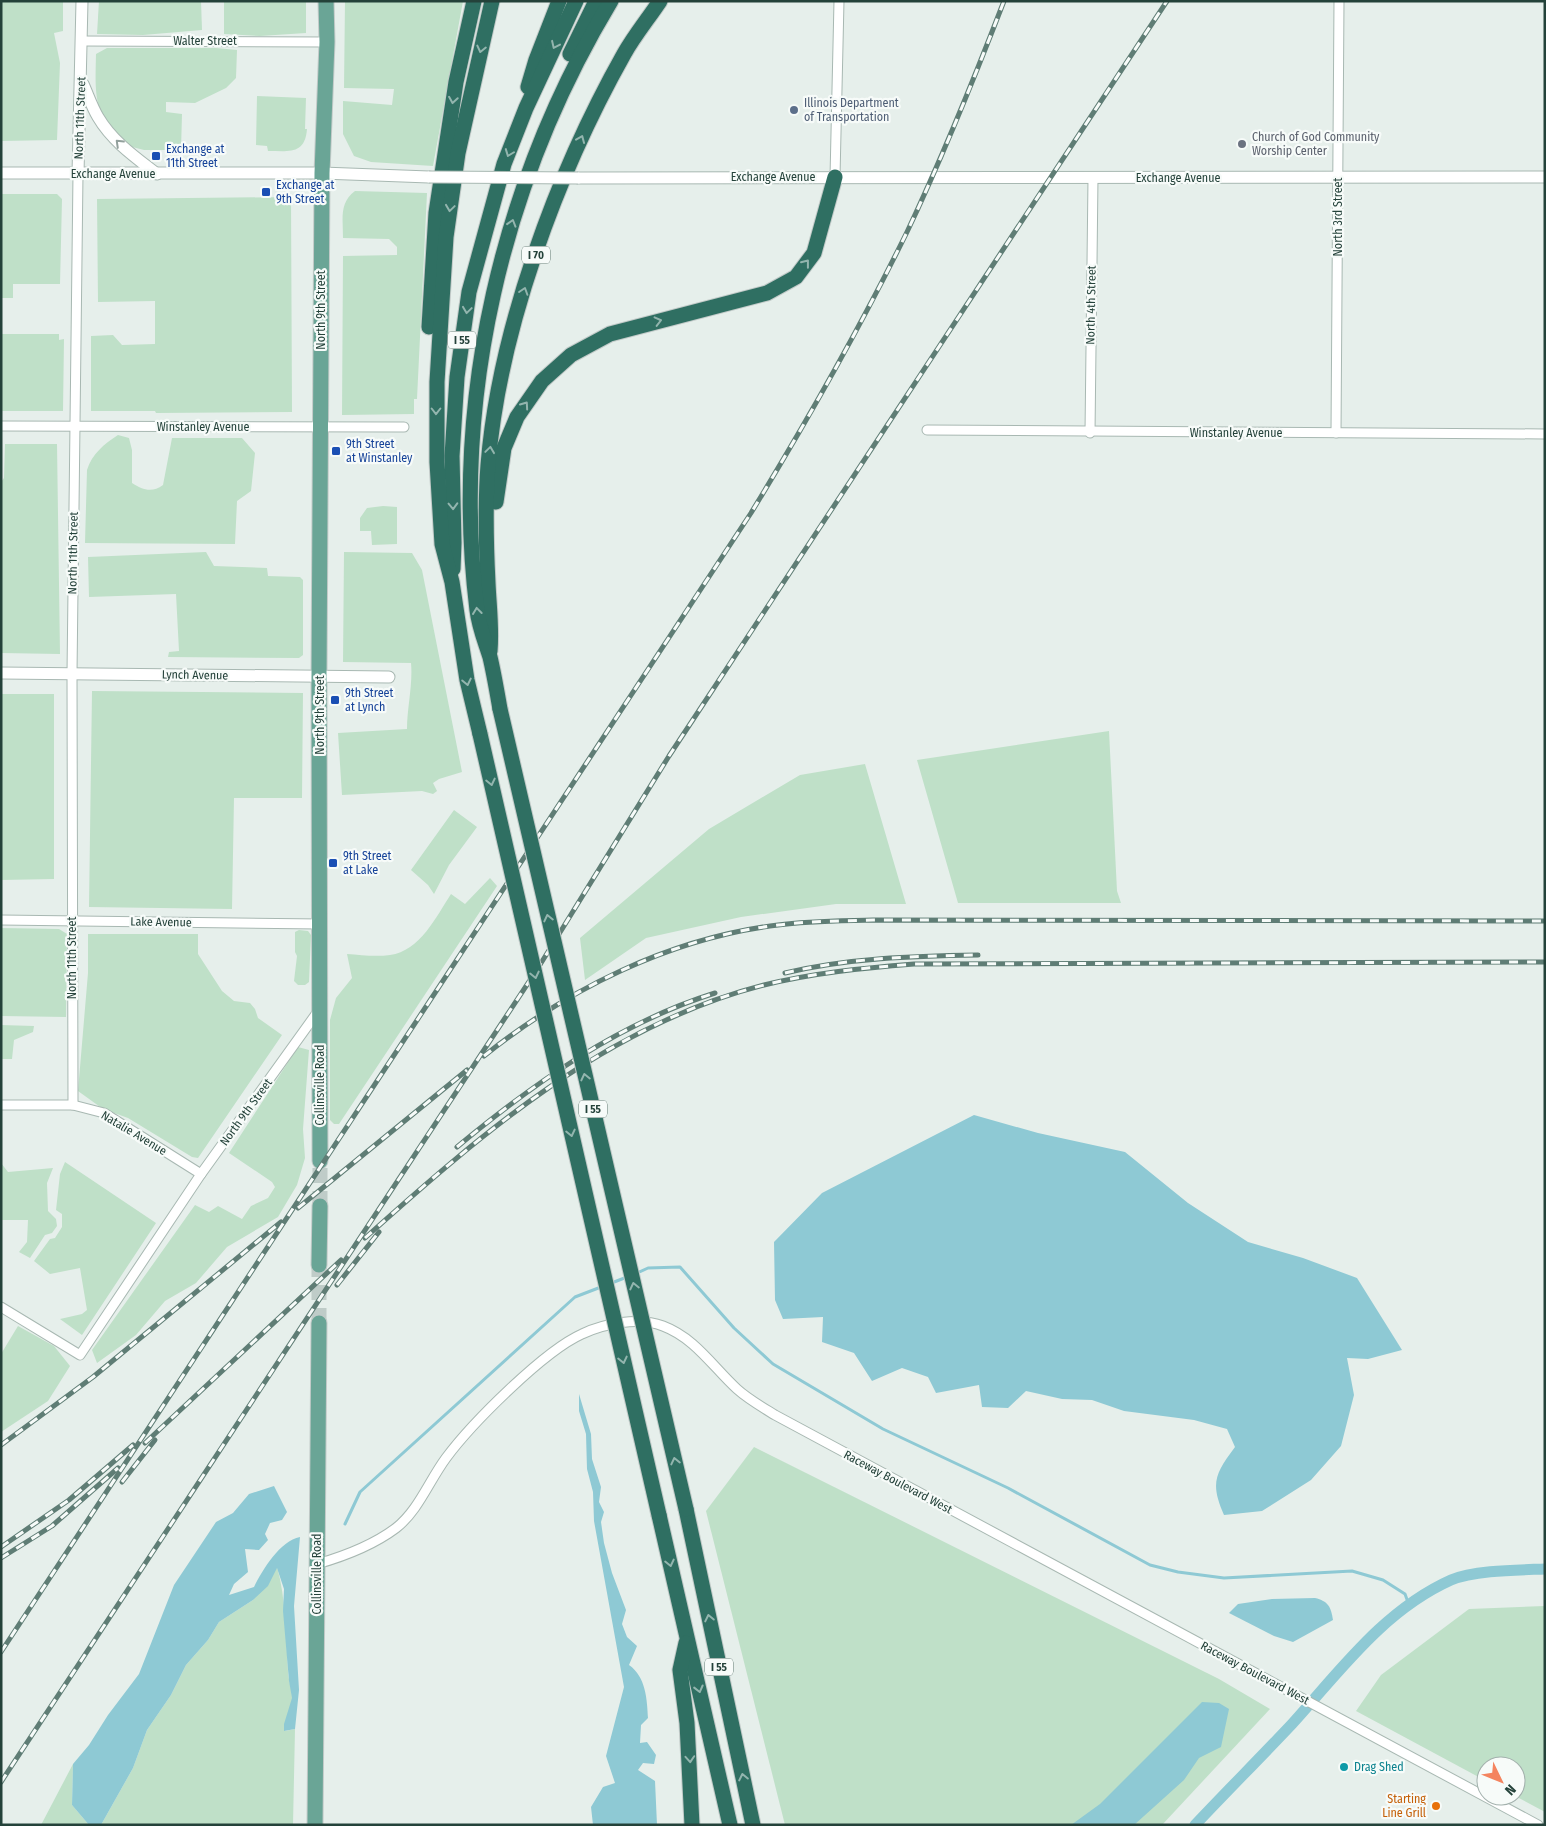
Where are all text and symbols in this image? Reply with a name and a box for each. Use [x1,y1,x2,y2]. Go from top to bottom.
street label: Walter Street [173,34,237,48]
one-way arrow [552,40,562,49]
one-way arrow [476,44,487,53]
street label: North 11th Street [72,76,88,160]
place label: Illinois Department of Transportation [804,96,899,124]
one-way arrow [448,97,459,105]
marker: Illinois Department of Transportation [788,104,800,116]
place label: Church of God Community Worship Center [1252,130,1380,158]
one-way arrow [575,135,586,144]
marker: Church of God Community Worship Center [1236,138,1248,150]
one-way arrow [116,140,125,149]
place label: Exchange at 11th Street [166,142,225,170]
one-way arrow [504,148,515,157]
marker: Exchange at 11th Street [150,150,162,162]
street label: Exchange Avenue [71,167,155,181]
street label: Exchange Avenue [731,170,815,184]
street label: Exchange Avenue [1136,171,1220,185]
street label: North 3rd Street [1331,177,1345,256]
place label: Exchange at 9th Street [276,178,335,206]
marker: Exchange at 9th Street [260,186,272,198]
one-way arrow [446,204,456,213]
one-way arrow [507,219,517,227]
road number: I 70 [522,246,550,264]
one-way arrow [800,259,809,269]
street label: North 4th Street [1083,265,1099,345]
street label: North 9th Street [314,270,328,350]
one-way arrow [519,288,529,296]
one-way arrow [462,305,472,314]
one-way arrow [653,316,662,327]
road number: I 55 [448,332,476,348]
one-way arrow [519,401,528,411]
one-way arrow [431,407,442,415]
street label: Winstanley Avenue [157,420,249,434]
street label: Winstanley Avenue [1190,426,1282,440]
place label: 9th Street at Winstanley [346,437,413,465]
marker: 9th Street at Winstanley [330,445,342,457]
one-way arrow [484,446,495,454]
one-way arrow [447,503,458,511]
street label: North 11th Street [65,512,81,594]
one-way arrow [472,606,483,614]
street label: Lynch Avenue [162,667,228,683]
street label: North 9th Street [313,675,327,755]
one-way arrow [462,677,472,686]
place label: 9th Street at Lynch [345,686,393,714]
marker: 9th Street at Lynch [329,694,341,706]
one-way arrow [485,778,496,786]
place label: 9th Street at Lake [343,849,391,877]
marker: 9th Street at Lake [327,857,339,869]
street label: Lake Avenue [130,914,192,930]
one-way arrow [544,914,554,923]
street label: North 11th Street [65,917,79,999]
one-way arrow [529,970,540,979]
street label: Collinsville Road [313,1044,327,1126]
one-way arrow [580,1072,591,1081]
street label: North 9th Street [217,1076,275,1148]
road number: I 55 [579,1100,607,1118]
street label: Natalie Avenue [99,1108,169,1158]
one-way arrow [565,1128,576,1137]
one-way arrow [629,1282,640,1291]
one-way arrow [617,1355,628,1364]
street label: Raceway Boulevard West [841,1447,955,1517]
one-way arrow [670,1457,680,1466]
street label: Collinsville Road [310,1533,324,1615]
one-way arrow [664,1558,675,1567]
one-way arrow [704,1614,715,1623]
street label: Raceway Boulevard West [1198,1638,1312,1708]
road number: I 55 [705,1658,733,1675]
one-way arrow [693,1684,703,1692]
one-way arrow [684,1755,695,1763]
north arrow [1476,1756,1526,1806]
place label: Drag Shed [1354,1760,1404,1774]
marker: Drag Shed [1338,1761,1350,1773]
one-way arrow [738,1773,749,1782]
text: N [1501,1781,1519,1798]
place label: Starting Line Grill [1382,1792,1426,1820]
marker: Starting Line Grill [1430,1800,1442,1812]

